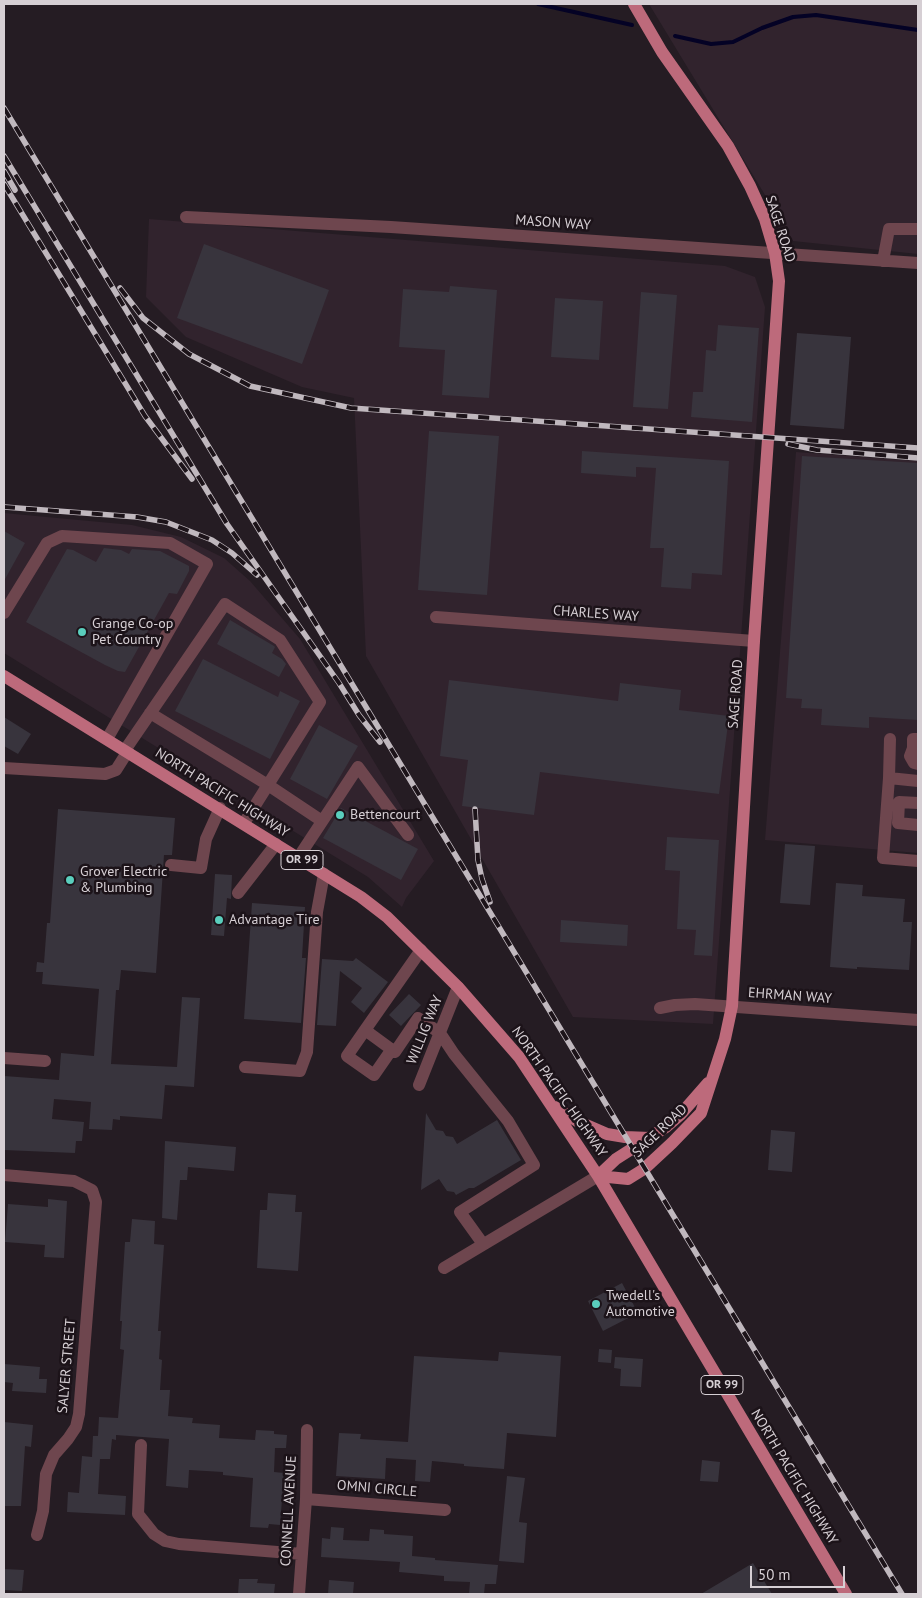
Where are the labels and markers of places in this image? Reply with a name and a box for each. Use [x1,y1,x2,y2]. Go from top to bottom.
place label: Grange Co-op Pet Country [92,616,173,648]
marker: Grange Co-op Pet Country [76,626,88,638]
place label: Bettencourt [350,807,420,823]
marker: Bettencourt [334,809,346,821]
place label: Grover Electric & Plumbing [80,864,167,896]
marker: Grover Electric & Plumbing [64,874,76,886]
place label: Advantage Tire [229,912,320,928]
marker: Advantage Tire [213,914,225,926]
place label: Twedell's Automotive [606,1288,675,1320]
marker: Twedell's Automotive [590,1298,602,1310]

